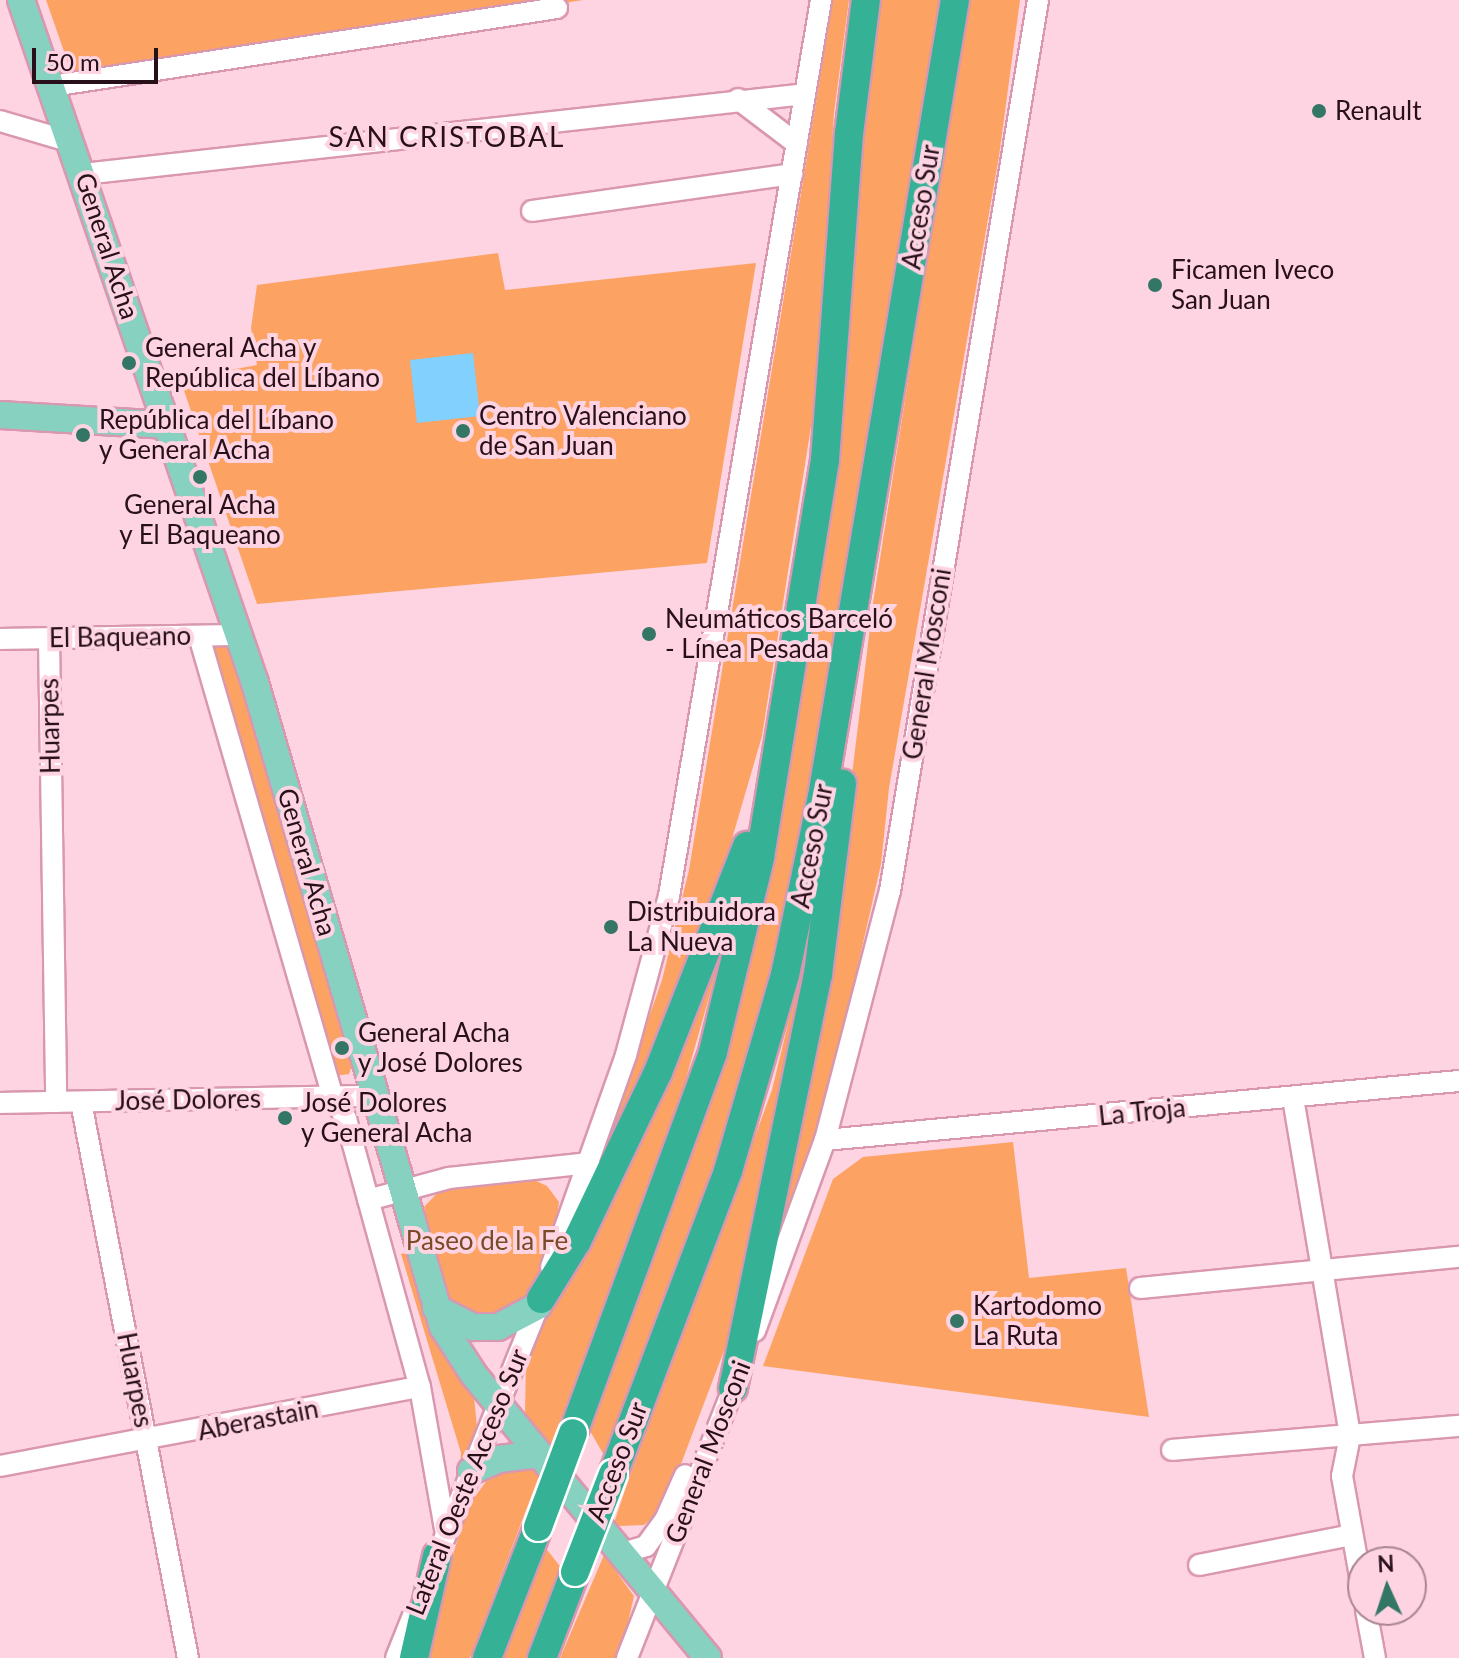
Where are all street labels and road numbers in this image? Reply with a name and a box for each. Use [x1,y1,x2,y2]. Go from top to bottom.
street label: Acceso Sur [896,142,946,272]
street label: General Acha [69,168,145,324]
street label: General Mosconi [896,566,958,762]
street label: El Baqueano [49,620,191,654]
street label: Huarpes [34,678,66,774]
street label: Acceso Sur [785,781,839,911]
street label: General Acha [271,784,343,940]
street label: José Dolores [115,1083,261,1117]
street label: La Troja [1096,1092,1188,1132]
street label: Huarpes [111,1330,159,1430]
street label: Lateral Oeste Acceso Sur [399,1344,535,1620]
street label: General Mosconi [659,1356,757,1548]
street label: Aberastain [195,1393,321,1447]
street label: Acceso Sur [580,1398,654,1526]

